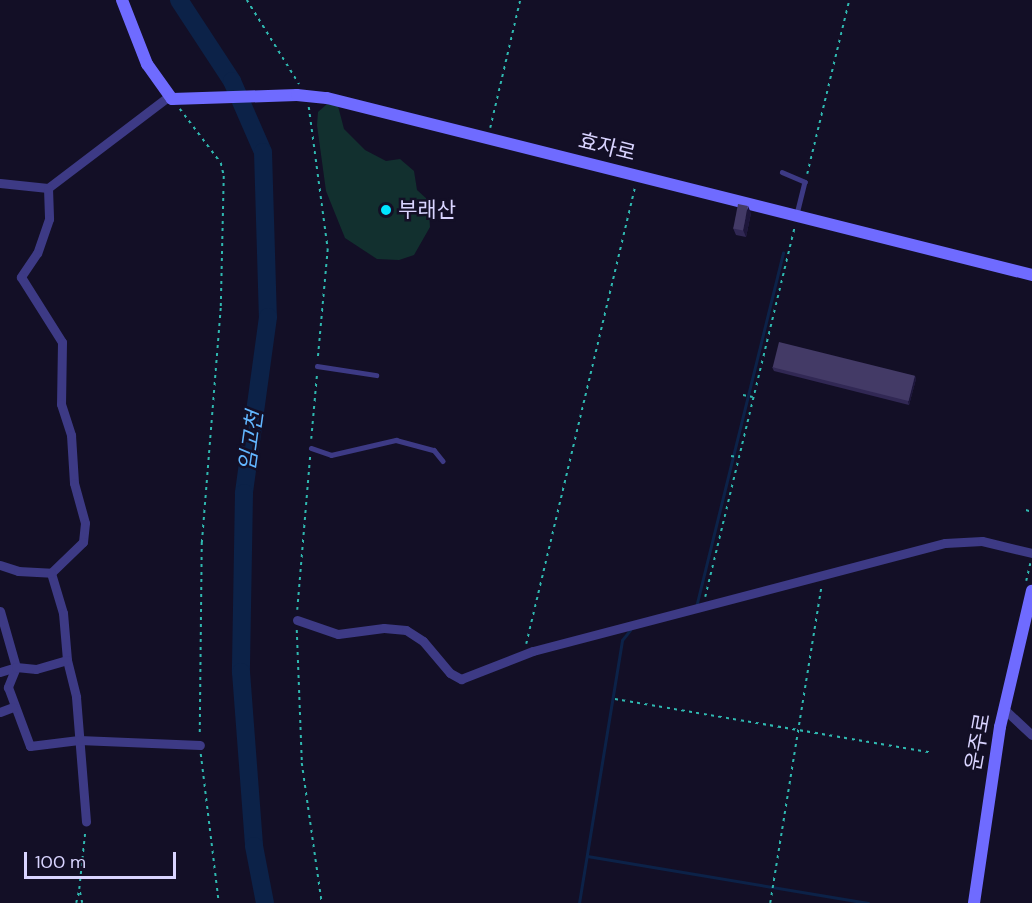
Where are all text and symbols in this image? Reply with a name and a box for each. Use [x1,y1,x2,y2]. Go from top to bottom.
street label: 효자로 [576,128,638,166]
place label: 부래산 [398,197,456,223]
marker: 부래산 [379,203,393,217]
water label: 임고천 [234,409,268,473]
street label: 운주로 [961,711,995,773]
scale bar [27,840,178,878]
text: 100 m [35,850,86,874]

